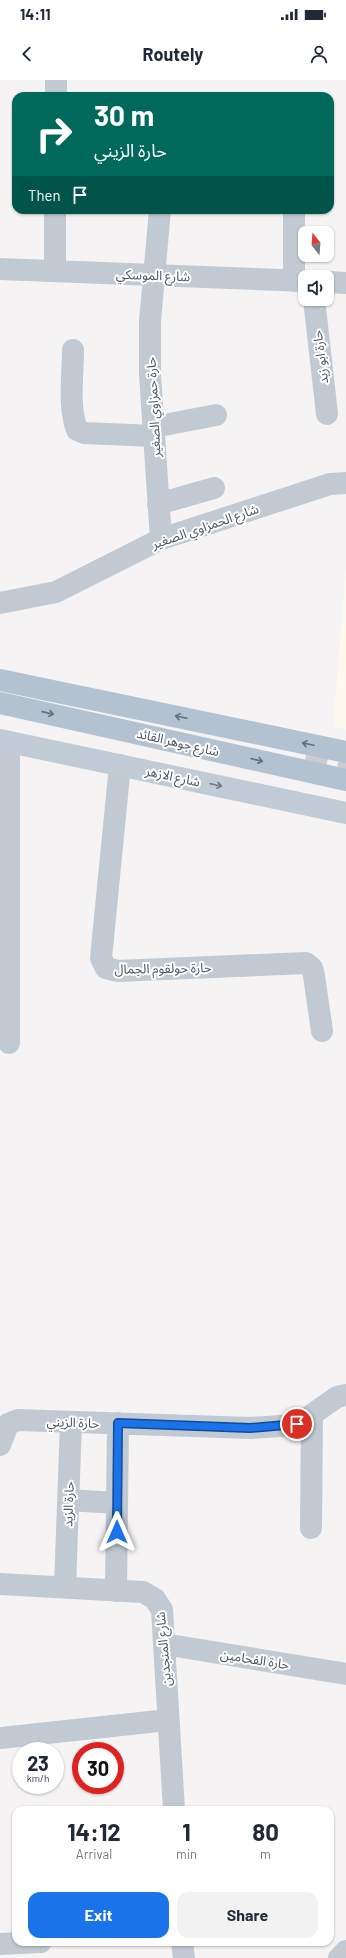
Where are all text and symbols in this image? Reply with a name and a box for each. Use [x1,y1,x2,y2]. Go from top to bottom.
text: 14:11 [20,5,51,23]
icon: back [16,43,38,65]
text: Routely [143,43,203,65]
icon: person [308,43,330,65]
text: 30 m [94,98,154,132]
icon: right [28,108,80,160]
text: حارة الزيني [94,139,167,161]
icon: arrive [69,184,91,206]
text: Then [28,186,61,204]
north arrow [298,226,334,262]
map controls [298,226,334,306]
street label: شارع الموسكي [115,266,190,287]
button: sound [298,270,334,306]
street label: حارة ابو زيد [309,329,331,385]
street label: حارة حمزاوي الصغير [142,356,167,459]
street label: شارع الحمزاوي الصغير [149,500,262,555]
one-way arrow [42,710,55,718]
one-way arrow [174,713,187,721]
street label: شارع جوهر القائد [135,725,221,762]
one-way arrow [302,740,315,748]
one-way arrow [250,757,263,765]
street label: شارع الازهر [143,762,202,793]
one-way arrow [209,782,222,790]
street label: حارة حولقوم الجمال [114,959,212,979]
pin [280,1407,314,1441]
street label: حارة الزيني [46,1413,100,1434]
icon: arrive [286,1413,308,1435]
street label: حارة الزيد [59,1481,77,1527]
position arrow [96,1511,138,1553]
street label: شارع المنجدين [152,1611,177,1687]
street label: حارة الفحامين [219,1646,291,1673]
speed limit sign: 30 [72,1742,124,1794]
text: 23 [27,1751,49,1775]
text: km/h [27,1772,49,1784]
text: 14:12 [67,1817,121,1846]
text: 1 [182,1817,191,1846]
text: 80 [252,1817,279,1846]
text: Arrival [76,1846,112,1862]
text: min [176,1846,197,1862]
text: m [260,1846,271,1862]
button: Exit [28,1892,169,1938]
button: Share [177,1892,318,1938]

